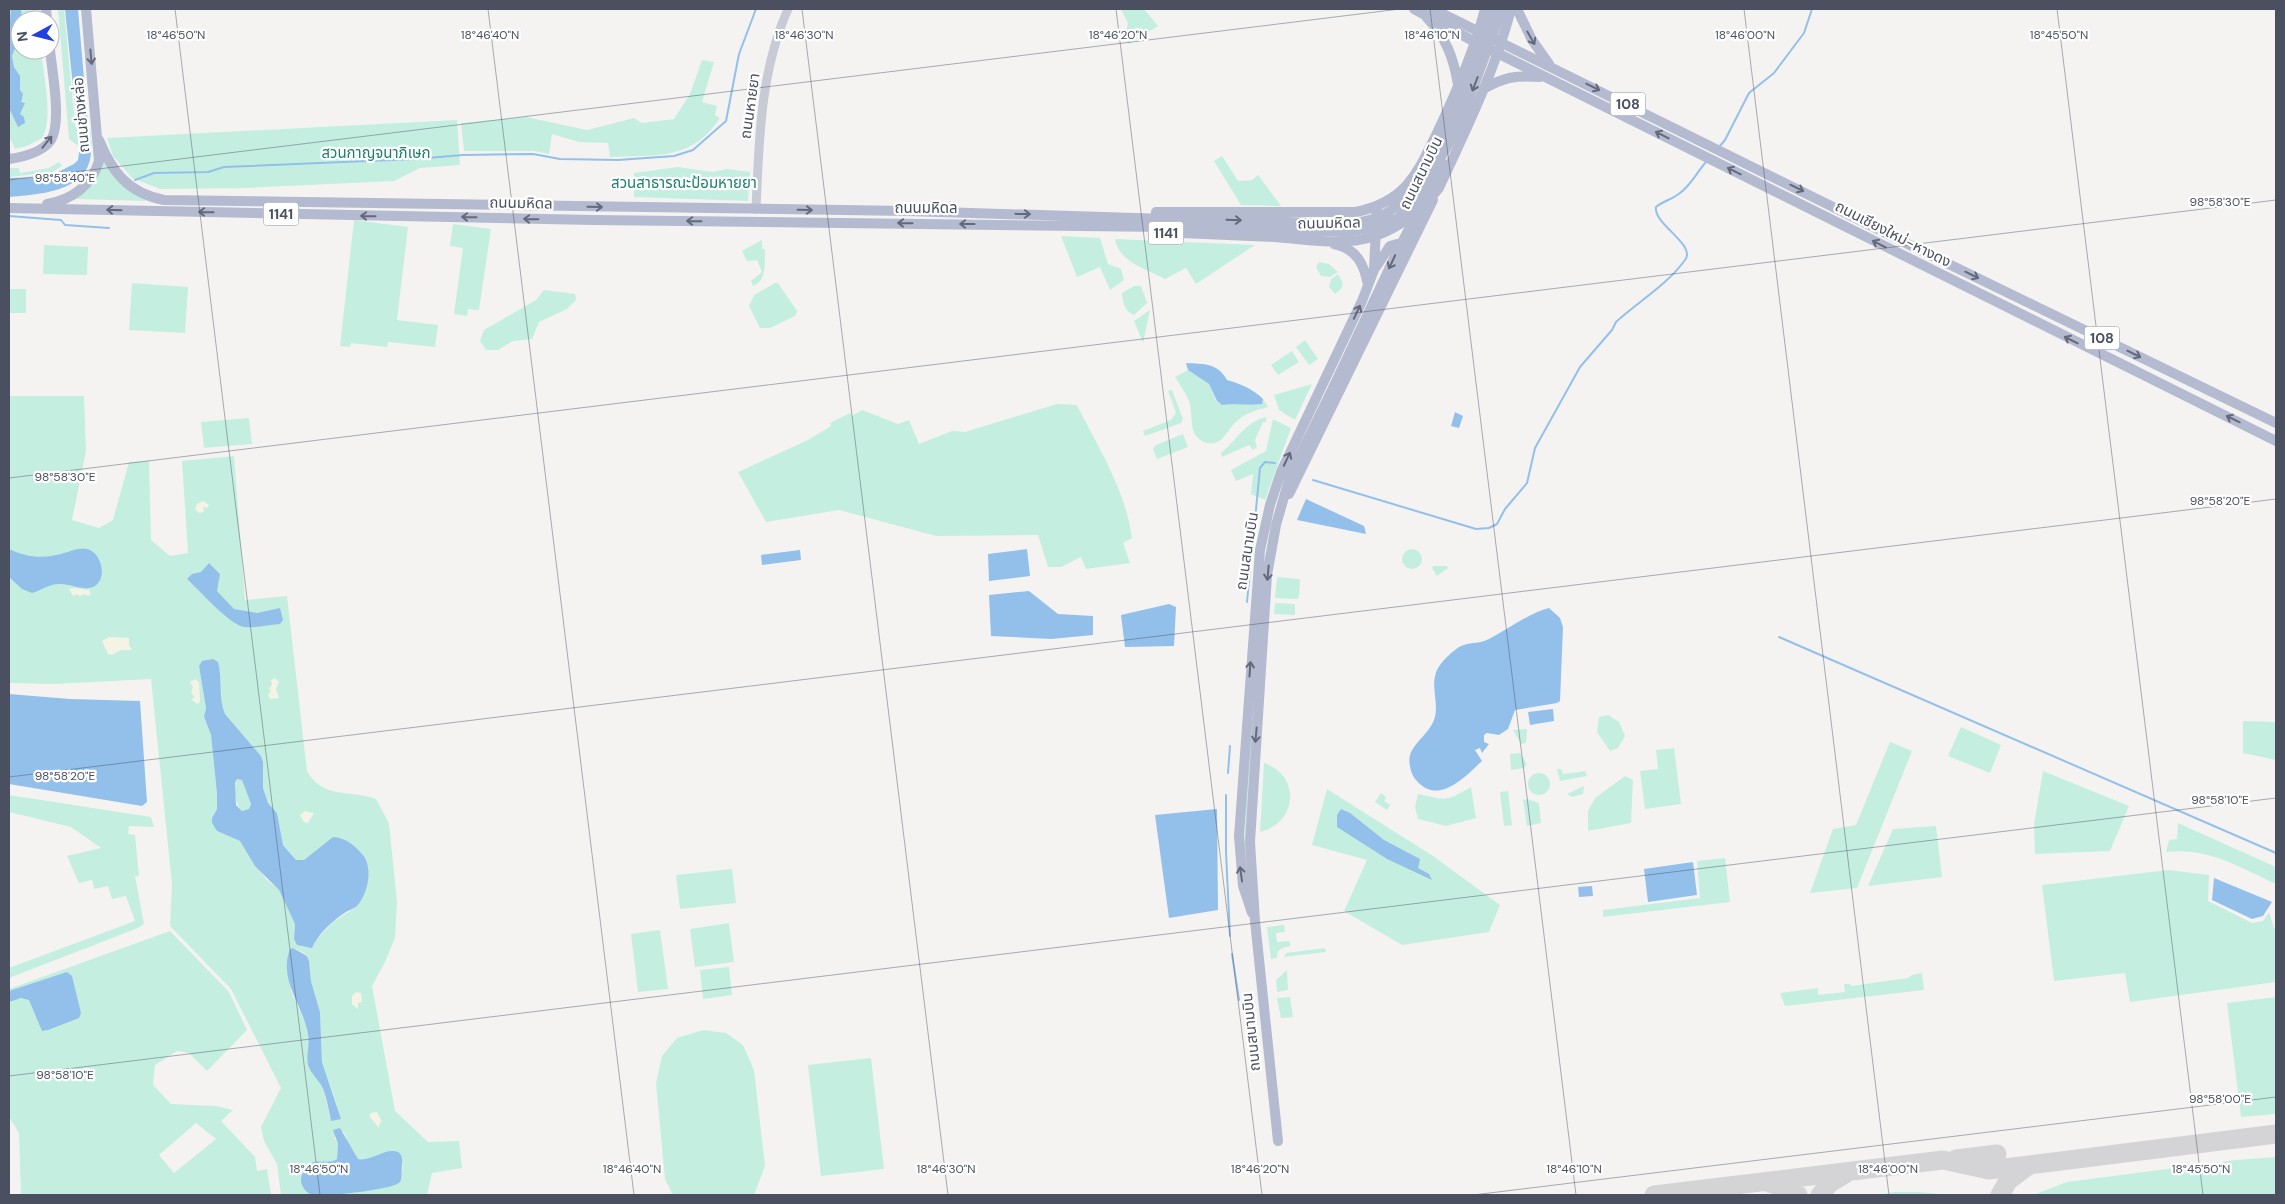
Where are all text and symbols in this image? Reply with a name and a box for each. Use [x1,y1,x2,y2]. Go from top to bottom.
north arrow [10,10,60,60]
text: 18°46'50"N [147,27,205,43]
text: 18°46'40"N [461,27,519,43]
text: 18°46'30"N [775,27,833,43]
text: 18°46'20"N [1089,27,1147,43]
text: 18°46'10"N [1404,27,1460,43]
text: 18°46'00"N [1715,27,1775,43]
text: 18°45'50"N [2030,27,2088,43]
text: N [13,30,32,43]
one-way arrow [1527,31,1537,45]
one-way arrow [86,49,96,65]
street label: ถนนหายยา [735,72,765,140]
street label: ถนนช่างหล่อ [68,76,94,154]
one-way arrow [1470,76,1479,92]
one-way arrow [1585,83,1600,92]
road number: 108 [1610,92,1646,116]
one-way arrow [1655,130,1670,139]
street label: ถนนสนามบิน [1395,133,1447,213]
one-way arrow [42,136,53,149]
park label: สวนกาญจนาภิเษก [321,143,431,163]
one-way arrow [1727,166,1742,175]
text: 98°58'40"E [35,170,95,186]
park label: สวนสาธารณะป้อมหายยา [611,173,757,193]
one-way arrow [1790,183,1805,193]
street label: ถนนมหิดล [489,192,553,214]
text: 98°58'30"E [2190,194,2251,210]
street label: ถนนเชียงใหม่-หางดง [1832,196,1954,272]
street label: ถนนมหิดล [894,198,958,218]
road number: 1141 [264,202,298,225]
one-way arrow [587,202,603,211]
one-way arrow [106,205,122,215]
one-way arrow [796,205,813,215]
one-way arrow [198,208,214,217]
one-way arrow [1015,209,1031,219]
one-way arrow [360,211,376,220]
street label: ถนนมหิดล [1297,212,1361,234]
one-way arrow [462,213,478,222]
one-way arrow [524,214,540,223]
one-way arrow [686,216,702,226]
one-way arrow [1225,216,1241,225]
one-way arrow [897,218,914,228]
one-way arrow [959,219,975,229]
road number: 1141 [1148,222,1184,244]
one-way arrow [1872,239,1887,248]
one-way arrow [1387,254,1397,269]
one-way arrow [1964,271,1979,280]
one-way arrow [1352,305,1362,320]
road number: 108 [2084,326,2120,349]
one-way arrow [2064,334,2079,344]
one-way arrow [2126,350,2141,359]
one-way arrow [2225,414,2240,424]
one-way arrow [1283,452,1293,467]
text: 98°58'30"E [35,469,96,485]
text: 98°58'20"E [2190,493,2250,509]
street label: ถนนสนามบิน [1231,511,1263,591]
one-way arrow [1263,565,1273,581]
one-way arrow [1245,662,1255,678]
one-way arrow [1252,727,1261,743]
text: 98°58'20"E [35,768,95,784]
text: 98°58'10"E [2191,792,2249,808]
one-way arrow [1236,867,1246,883]
street label: ถนนสนามบิน [1237,992,1265,1072]
text: 98°58'10"E [36,1067,94,1083]
text: 98°58'00"E [2189,1091,2251,1107]
text: 18°46'50"N [290,1161,348,1177]
text: 18°46'40"N [603,1161,661,1177]
text: 18°46'30"N [917,1161,975,1177]
text: 18°46'20"N [1231,1161,1289,1177]
text: 18°46'10"N [1546,1161,1602,1177]
text: 18°46'00"N [1858,1161,1918,1177]
text: 18°45'50"N [2172,1161,2230,1177]

